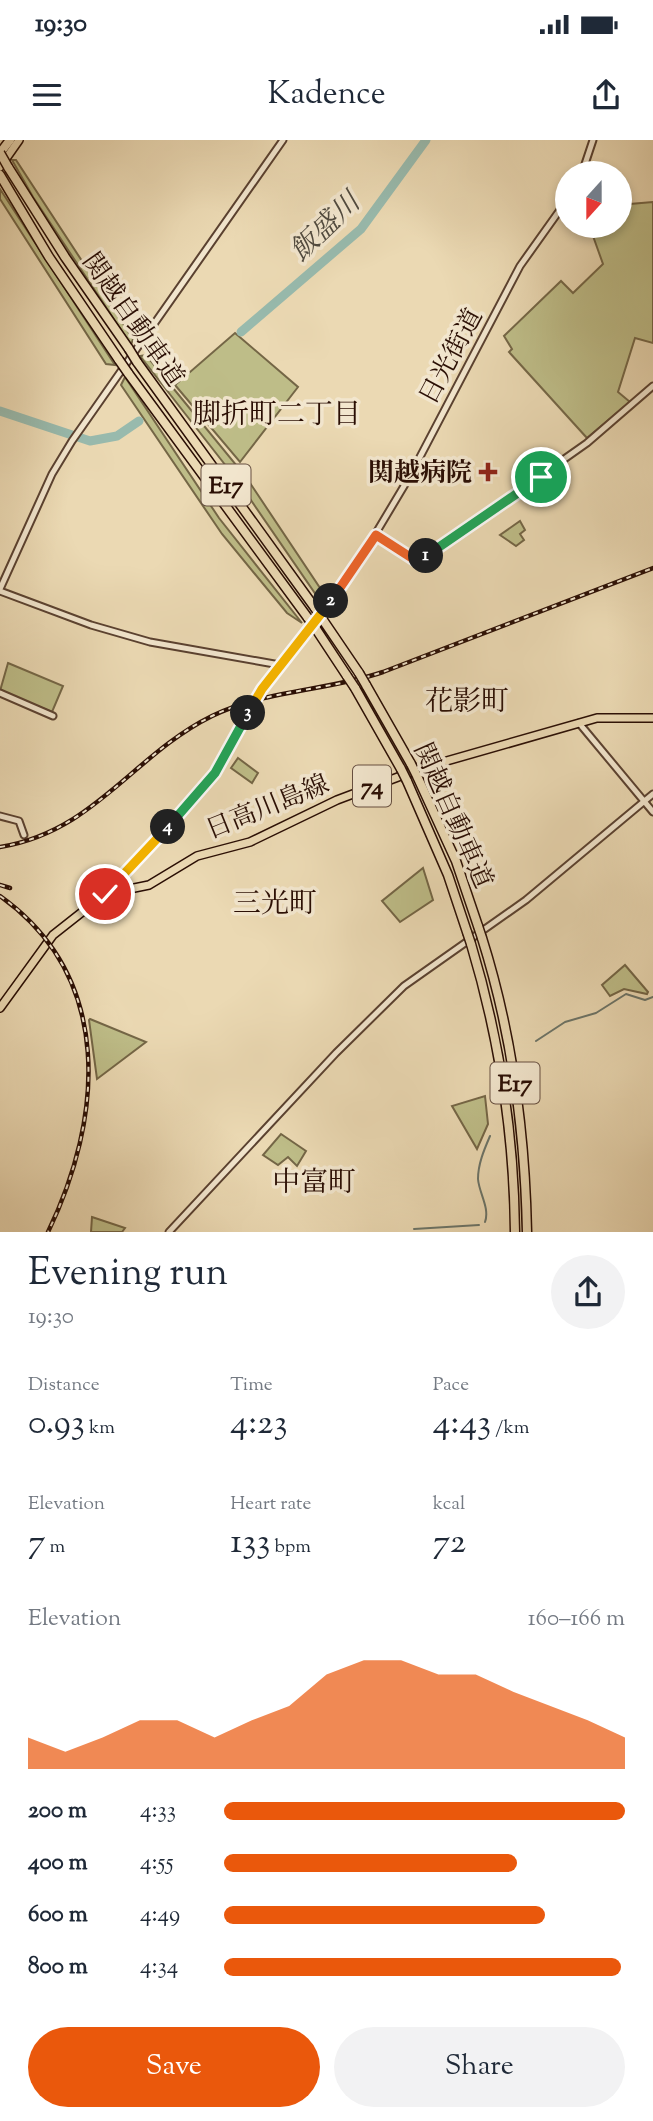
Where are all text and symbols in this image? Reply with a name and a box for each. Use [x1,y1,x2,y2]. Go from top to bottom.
text: 19:30 [35,6,87,43]
text: Kadence [267,72,386,118]
icon: menu [28,76,66,114]
icon: share [587,76,625,114]
north arrow [555,161,632,238]
map controls [555,161,632,238]
water label: 飯盛川 [282,183,372,272]
street label: 関越自動車道 [72,246,192,395]
street label: 日光街道 [411,303,493,412]
district label: 脚折町二丁目 [193,396,361,436]
pin [511,447,571,507]
place label: 関越病院 [368,456,472,493]
icon: arrive [522,458,560,496]
marker: 関越病院 [478,462,498,482]
road number: E17 [202,464,250,506]
pin: 1 [408,538,444,574]
text: 1 [422,542,429,569]
pin: 2 [314,584,348,618]
text: 2 [326,587,335,614]
district label: 花影町 [425,683,509,723]
pin: 3 [230,696,266,730]
text: 3 [244,699,251,726]
street label: 関越自動車道 [403,737,500,895]
road number: 74 [353,766,391,806]
street label: 日高川島線 [201,767,335,850]
pin: 4 [150,810,186,844]
text: 4 [163,813,172,840]
pin [75,864,135,924]
icon: check [86,875,124,913]
district label: 三光町 [233,885,317,925]
road number: E17 [490,1063,540,1104]
district label: 中富町 [272,1164,356,1204]
text: Evening run [28,1248,228,1302]
button: share [551,1255,625,1329]
text: 19:30 [28,1301,74,1334]
text: Distance [28,1372,100,1399]
text: Time [230,1372,273,1399]
text: Pace [433,1372,469,1399]
text: 0.93 [28,1399,85,1450]
text: 4:23 [230,1399,288,1450]
text: 4:43 [433,1399,491,1450]
text: km [85,1415,115,1442]
text: /km [491,1415,530,1442]
text: Elevation [28,1491,105,1518]
text: Heart rate [230,1491,311,1518]
text: kcal [433,1491,465,1518]
text: 7 [28,1518,46,1569]
text: 133 [230,1518,271,1569]
text: 72 [433,1518,466,1569]
text: m [46,1534,65,1561]
text: bpm [271,1534,311,1561]
text: Elevation [28,1603,121,1636]
text: 160–166 m [528,1603,625,1636]
text: 200 m [28,1795,87,1828]
text: 4:33 [140,1795,176,1828]
text: 400 m [28,1847,88,1880]
text: 4:55 [140,1847,174,1880]
text: 600 m [28,1899,88,1932]
text: 4:49 [140,1899,180,1932]
text: 800 m [28,1951,88,1984]
text: 4:34 [140,1951,178,1984]
button: Save [28,2027,320,2107]
button: Share [334,2027,625,2107]

